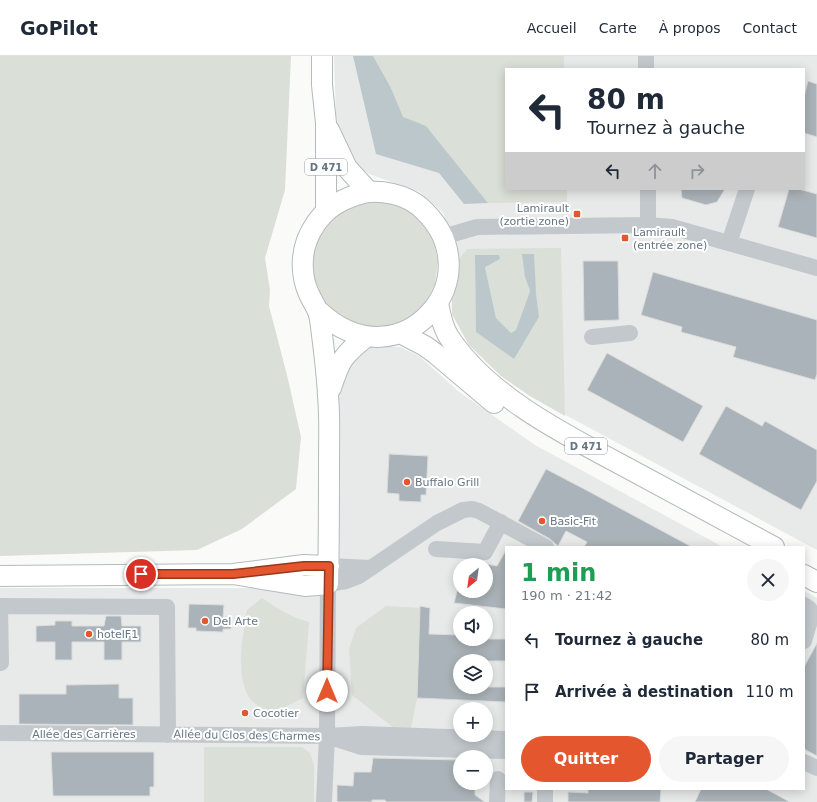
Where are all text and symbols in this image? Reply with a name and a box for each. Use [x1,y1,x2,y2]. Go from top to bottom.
text: GoPilot [20,17,98,39]
text: Accueil [527,20,577,36]
text: Carte [599,20,637,36]
text: À propos [659,20,721,36]
text: Contact [743,20,797,36]
text: 80 m [587,83,665,116]
icon: left [521,84,573,136]
text: Tournez à gauche [587,117,745,138]
road number: D 471 [305,159,347,175]
icon: left [602,160,624,182]
icon: ahead [644,160,666,182]
icon: right [686,160,708,182]
place label: Lamirault (zortie zone) [500,202,570,228]
marker: Lamirault (zortie zone) [572,209,582,219]
place label: Lamirault (entrée zone) [633,226,707,252]
marker: Lamirault (entrée zone) [620,233,630,243]
road number: D 471 [565,438,607,454]
place label: Buffalo Grill [415,476,479,489]
marker: Buffalo Grill [402,477,412,487]
place label: Basic-Fit [550,515,597,528]
marker: Basic-Fit [537,516,547,526]
pin [124,557,158,591]
north arrow [453,558,493,598]
map controls [453,558,493,790]
text: 1 min [521,559,596,587]
button: close [747,559,789,601]
icon: arrive [130,563,152,585]
text: 190 m · 21:42 [521,588,612,603]
button: sound [453,606,493,646]
place label: Del Arte [213,615,258,628]
marker: Del Arte [200,616,210,626]
place label: hotelF1 [97,628,138,641]
marker: hotelF1 [84,629,94,639]
icon: left [521,629,543,651]
text: Tournez à gauche [555,631,703,649]
text: 80 m [751,631,789,649]
button: layers [453,654,493,694]
position arrow [306,670,348,712]
icon: arrive [521,681,543,703]
text: Arrivée à destination [555,683,733,701]
text: 110 m [745,683,794,701]
button: + [453,702,493,742]
place label: Cocotier [253,707,299,720]
marker: Cocotier [240,708,250,718]
street label: Allée des Carrières [32,728,136,741]
street label: Allée du Clos des Charmes [174,728,321,743]
button: Quitter [521,736,651,782]
button: Partager [659,736,789,782]
button: − [453,750,493,790]

